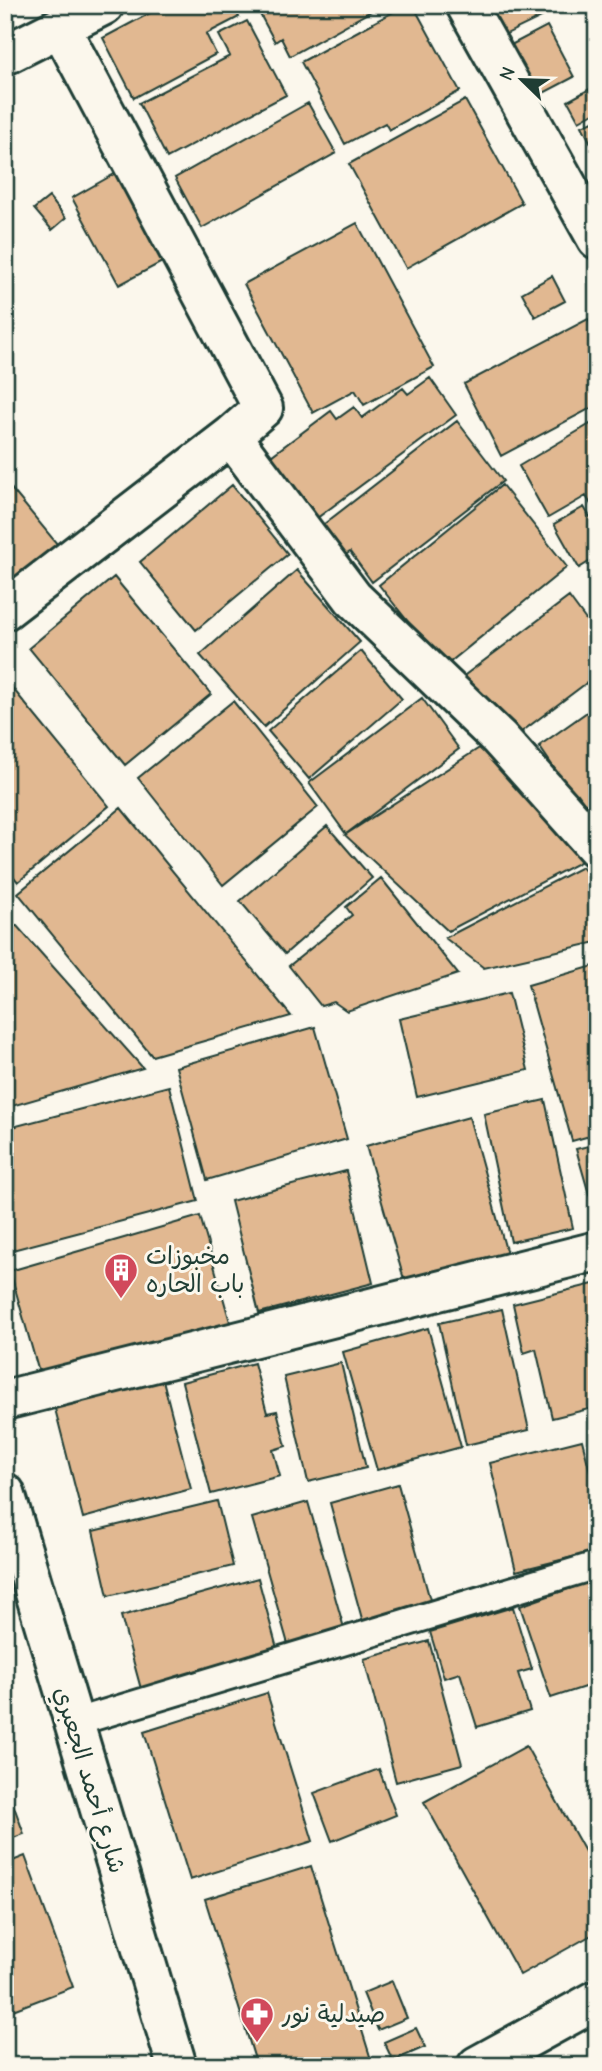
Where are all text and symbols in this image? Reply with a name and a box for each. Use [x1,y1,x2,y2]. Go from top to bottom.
north arrow [486,46,556,116]
text: N [495,64,520,84]
place label: مخبوزات باب الحاره [146,1242,245,1298]
building icon: مخبوزات باب الحاره [102,1251,140,1300]
street label: شارع أحمد الجعبري [45,1683,133,1878]
pharmacy icon: صيدلية نور [238,1995,276,2044]
place label: صيدلية نور [281,2000,385,2029]

